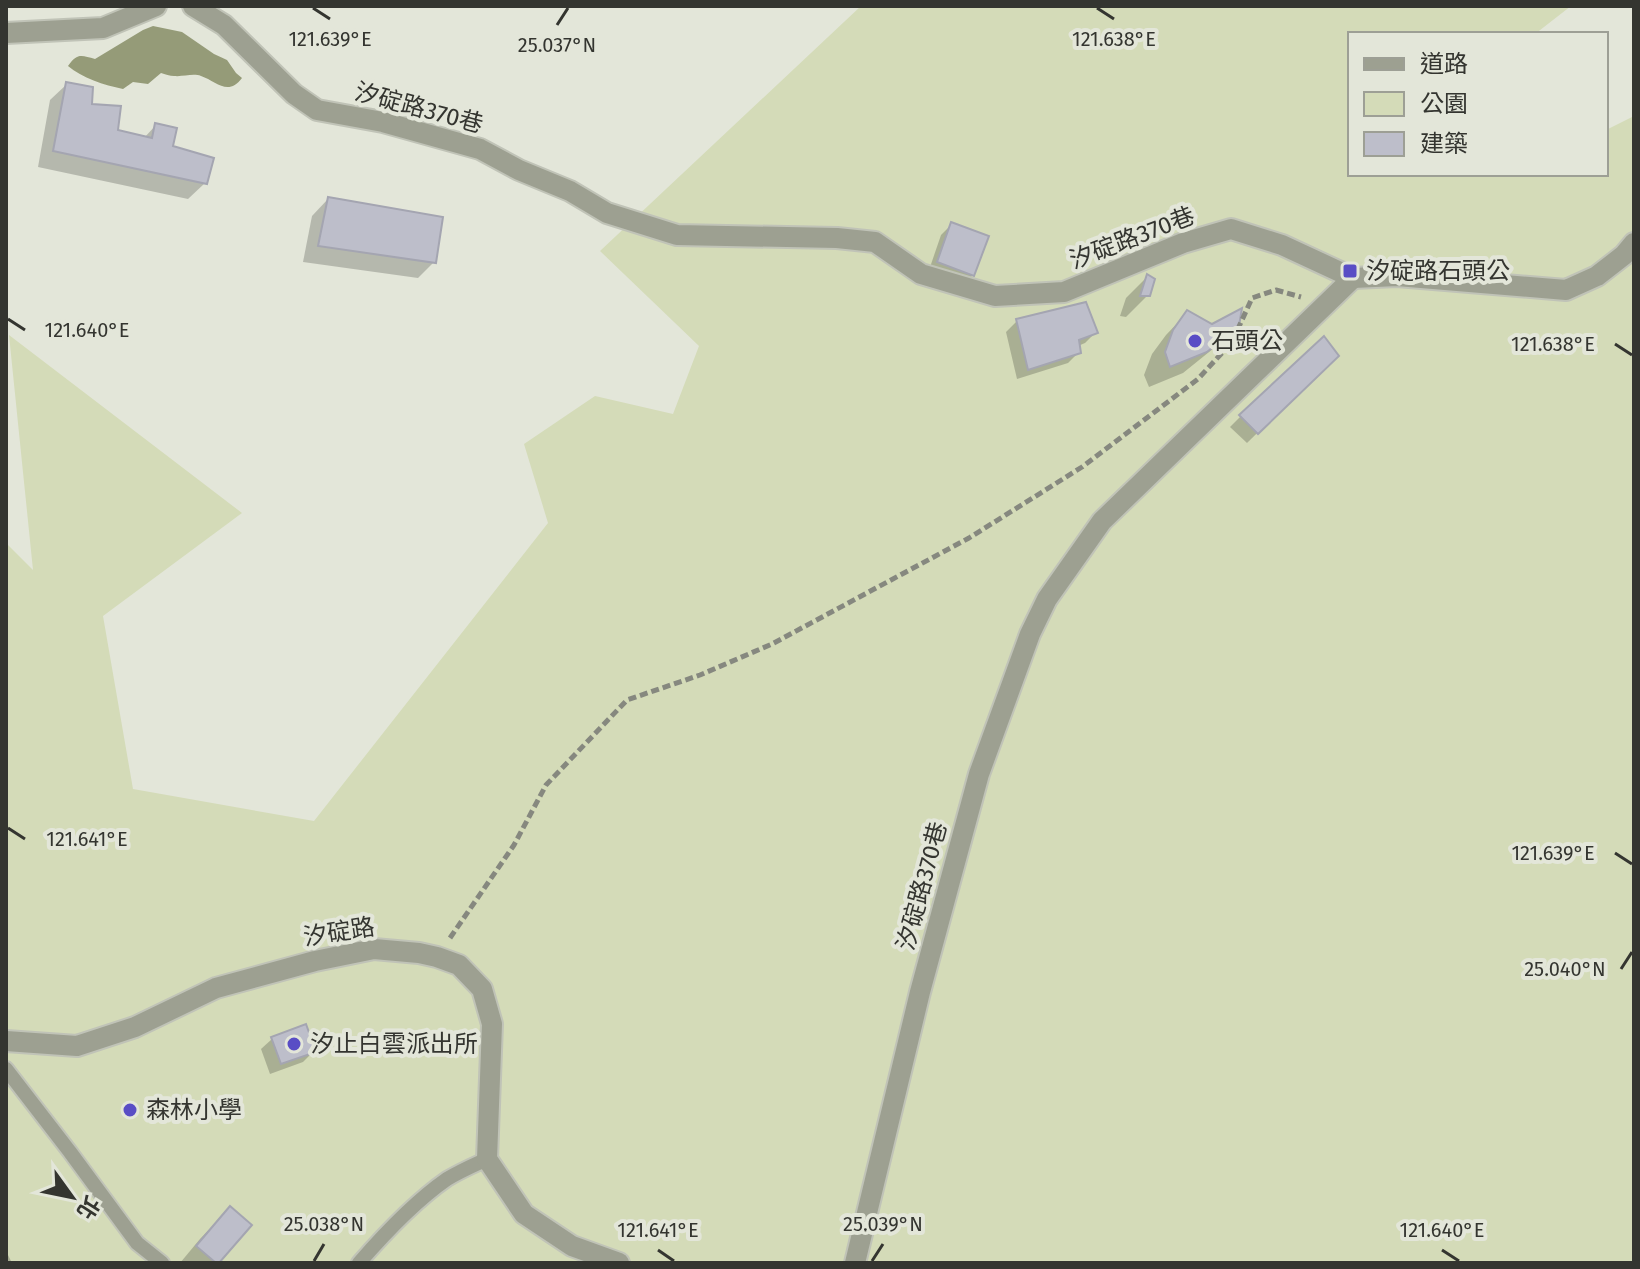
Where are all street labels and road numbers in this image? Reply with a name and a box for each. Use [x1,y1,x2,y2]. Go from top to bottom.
street label: 汐碇路370巷 [352,77,486,139]
street label: 汐碇路370巷 [1066,201,1198,275]
street label: 汐碇路370巷 [891,819,953,953]
street label: 汐碇路 [301,913,377,951]

